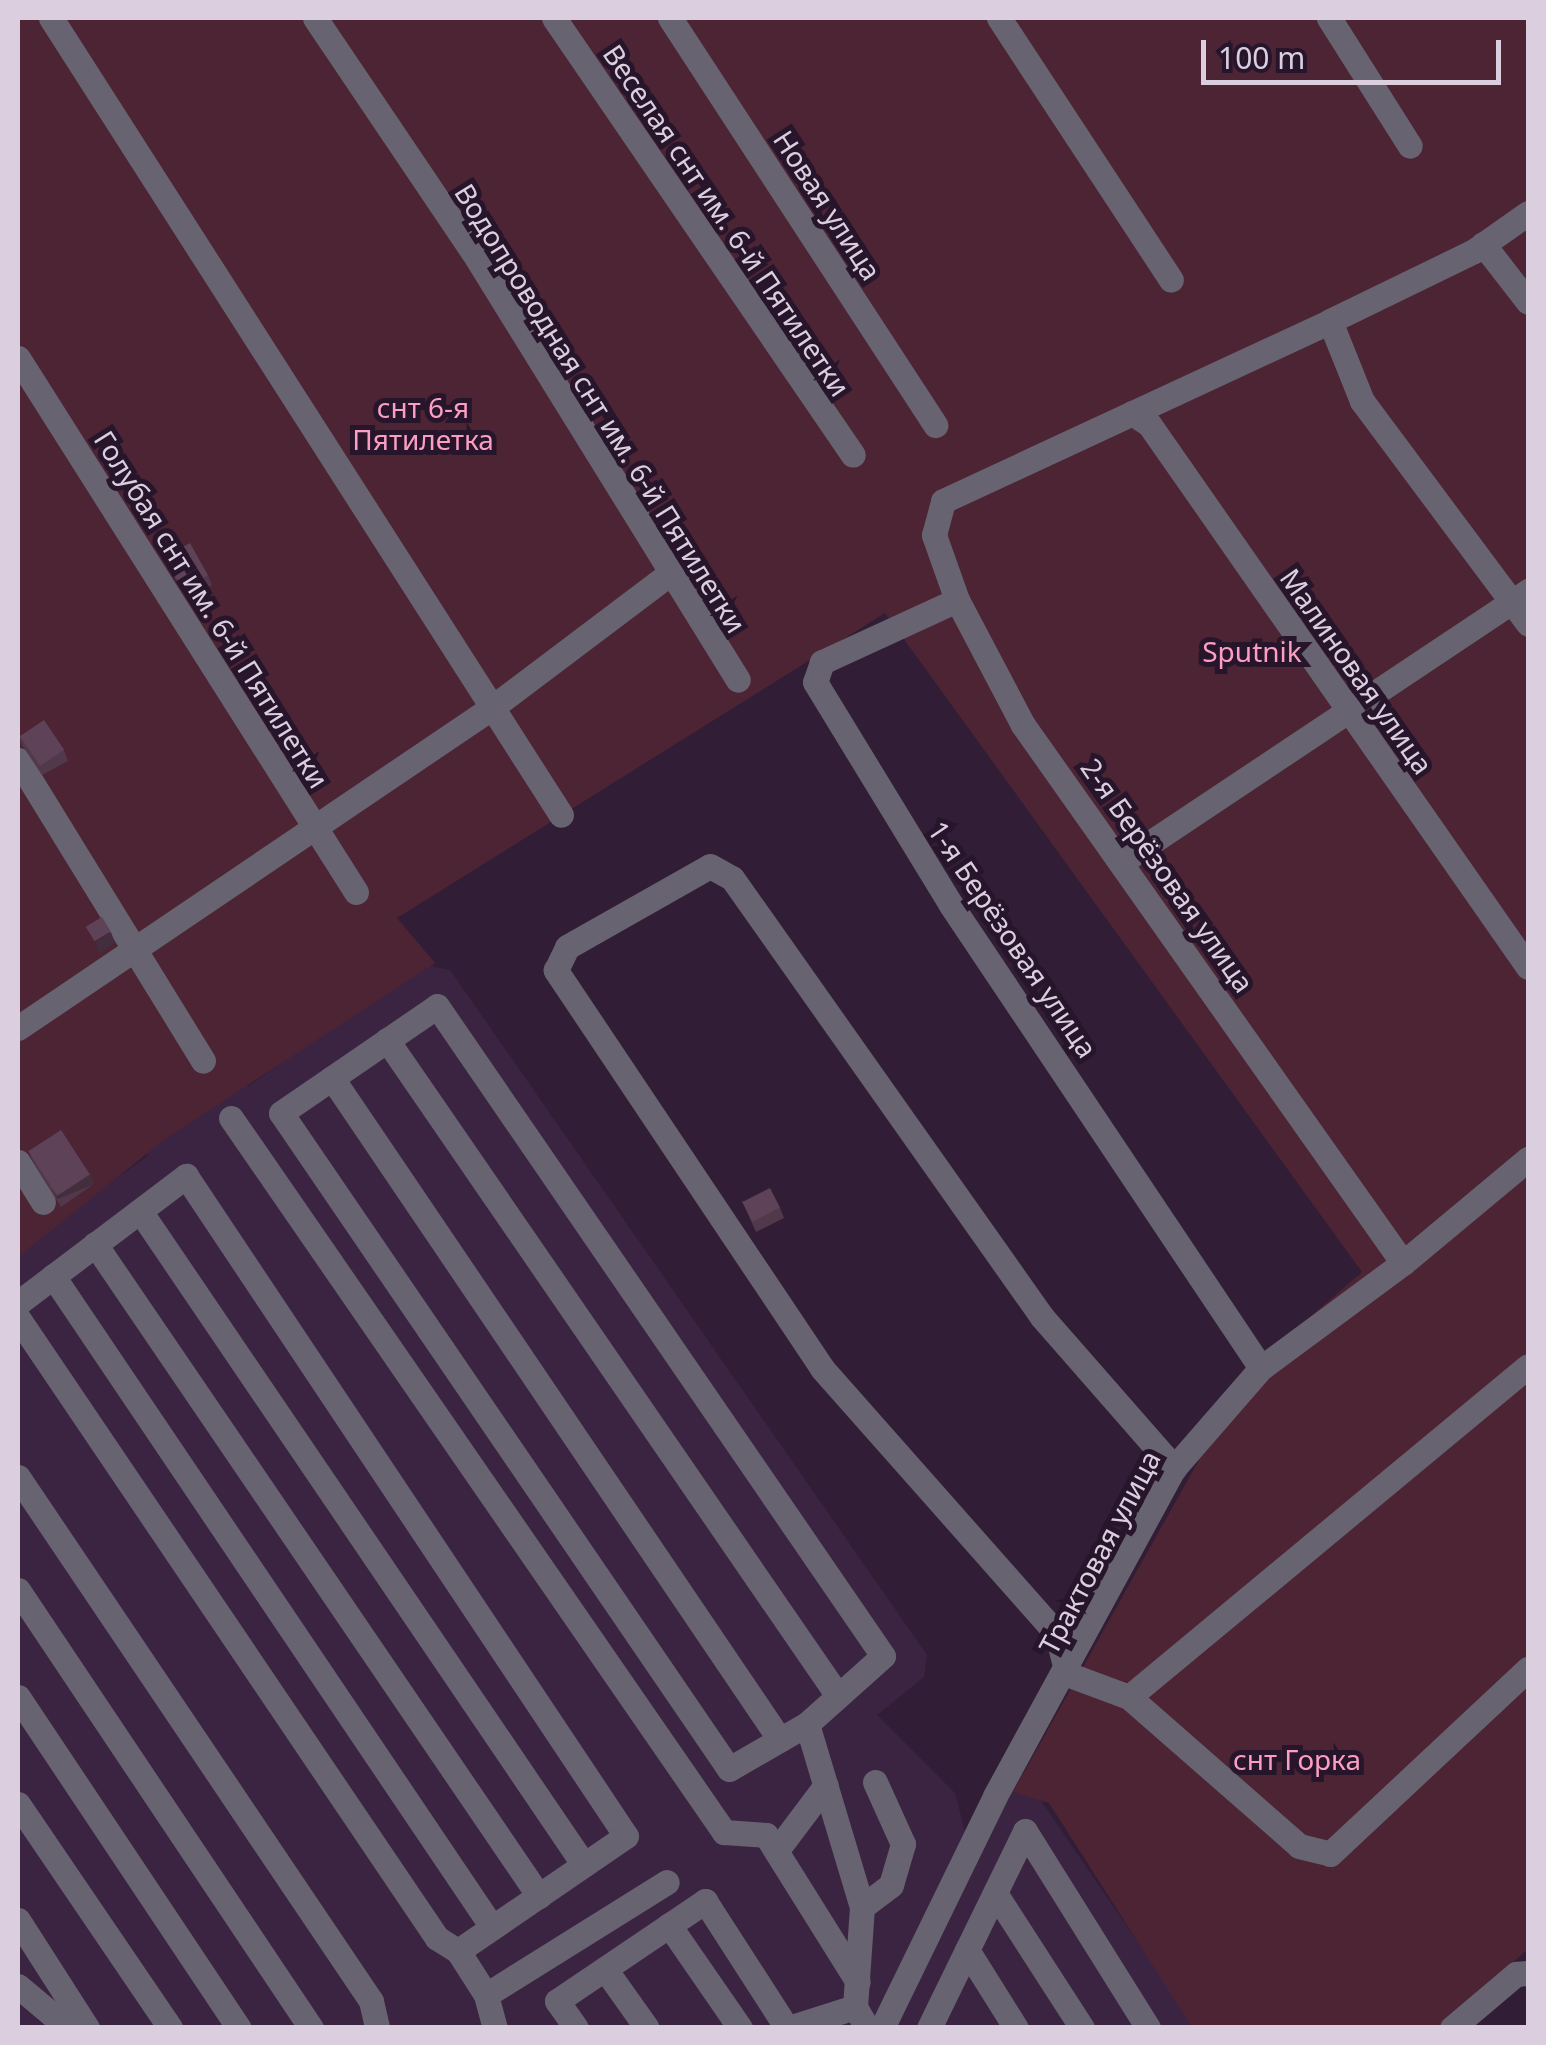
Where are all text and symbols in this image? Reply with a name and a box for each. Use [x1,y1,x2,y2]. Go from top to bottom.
scale bar [1206,20,1506,82]
text: 100 m [1218,37,1305,78]
street label: Веселая снт им. 6-й Пятилетки [597,38,857,402]
street label: Новая улица [767,124,889,286]
street label: Водопроводная снт им. 6-й Пятилетки [448,177,754,639]
park label: снт 6-я Пятилетка [352,390,494,456]
street label: Голубая снт им. 6-й Пятилетки [88,424,336,794]
street label: Малиновая улица [1274,562,1440,780]
park label: Sputnik [1202,634,1302,668]
street label: 2-я Берёзовая улица [1075,751,1261,999]
street label: 1-я Берёзовая улица [921,814,1105,1064]
street label: Трактовая улица [1031,1444,1167,1660]
park label: снт Горка [1233,1742,1361,1776]

